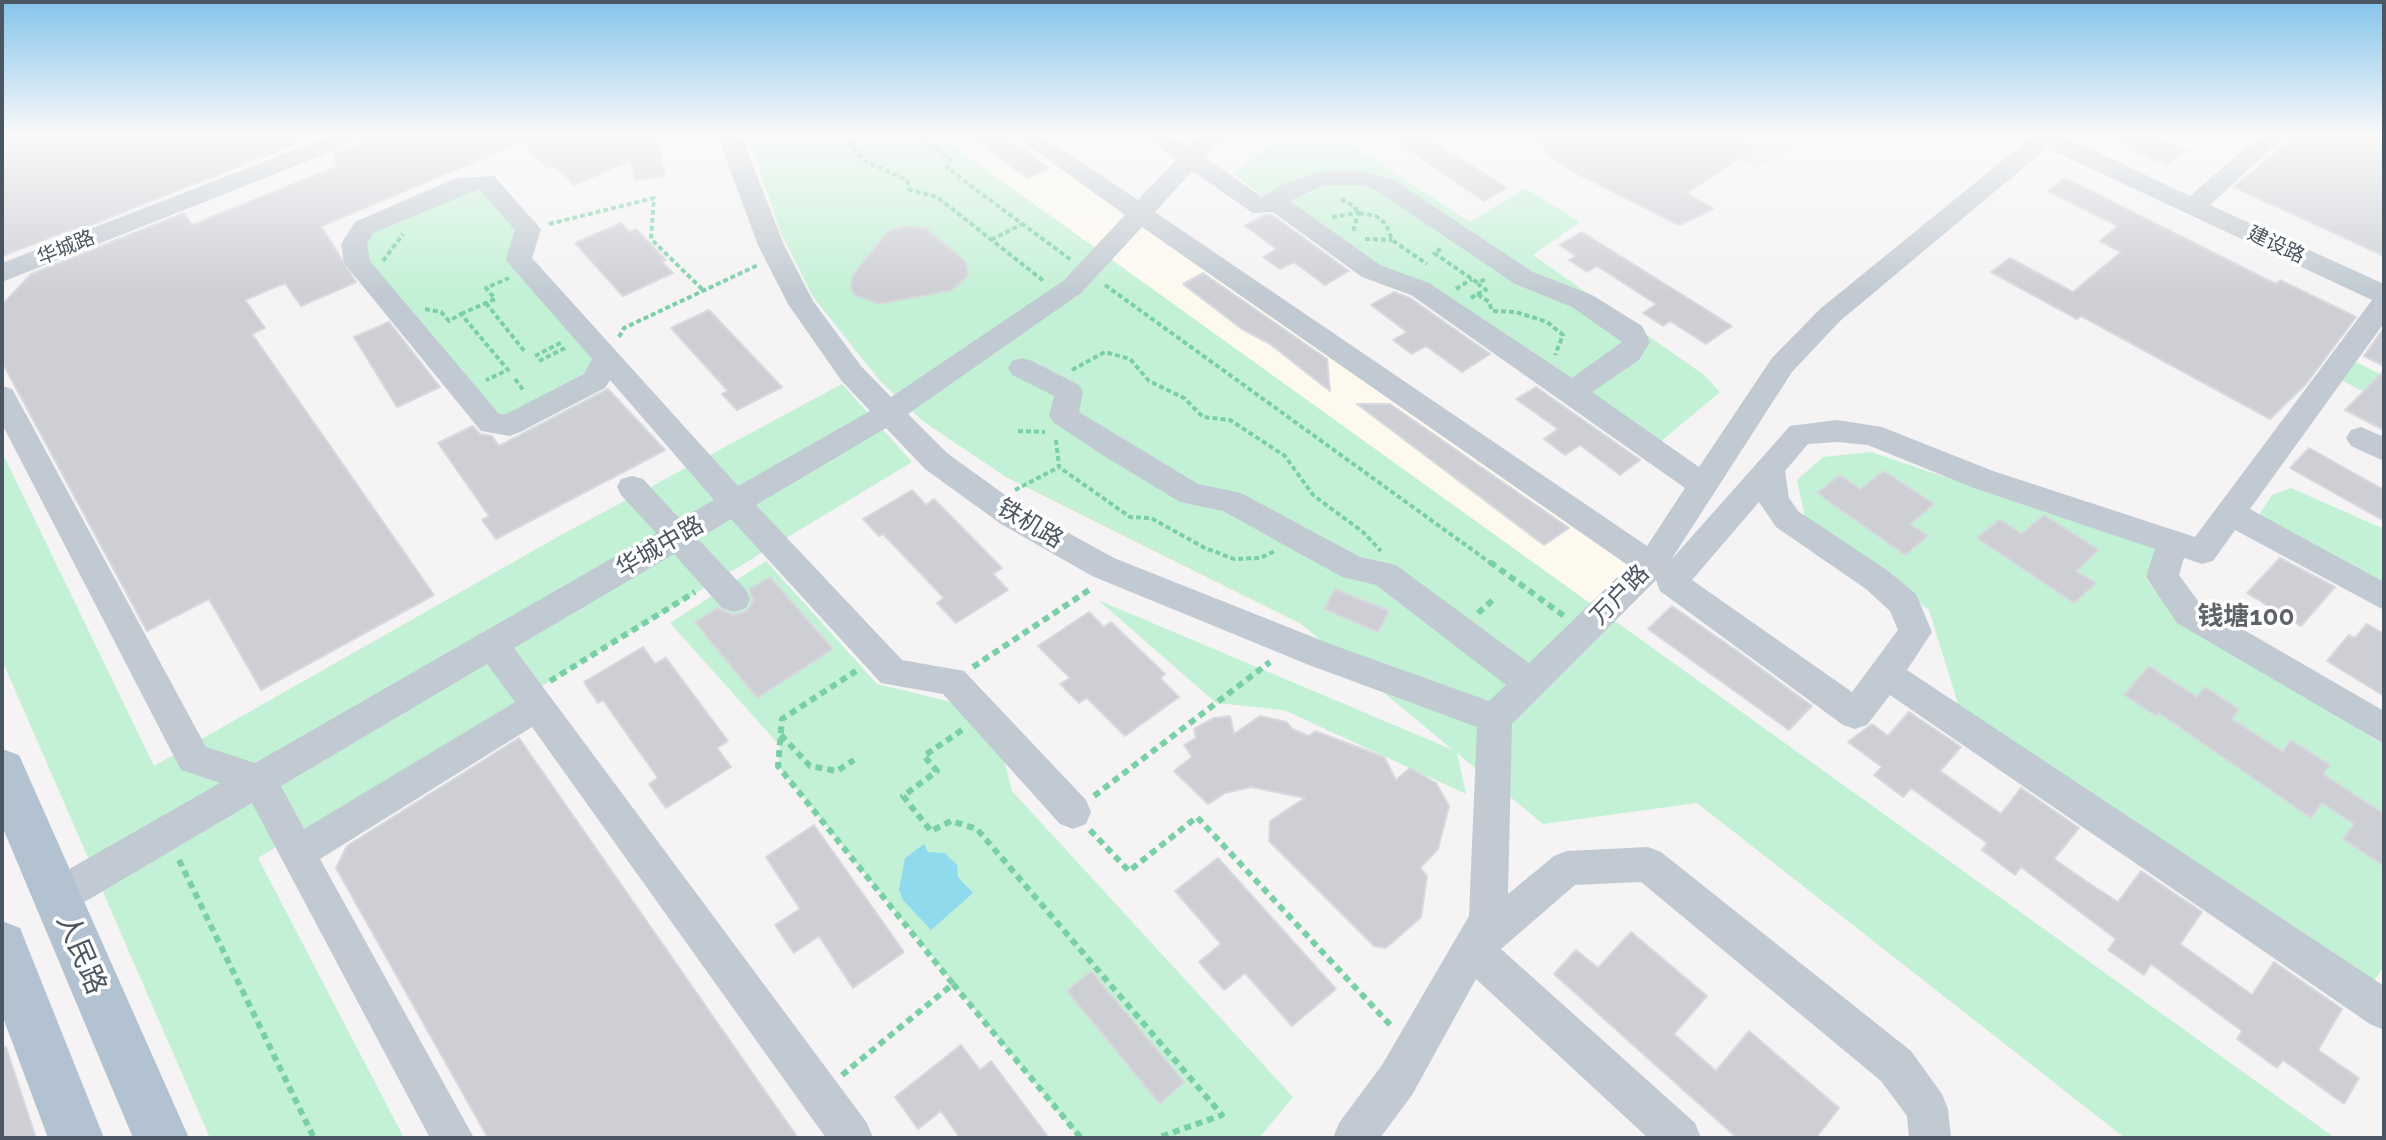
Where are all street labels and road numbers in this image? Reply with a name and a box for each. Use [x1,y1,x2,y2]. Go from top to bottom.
street label: 建设路 [2244,221,2308,269]
street label: 华城路 [34,226,98,270]
street label: 铁机路 [992,493,1068,555]
street label: 华城中路 [611,511,709,583]
street label: 万户路 [1585,559,1655,631]
street label: 人民路 [49,909,113,999]

